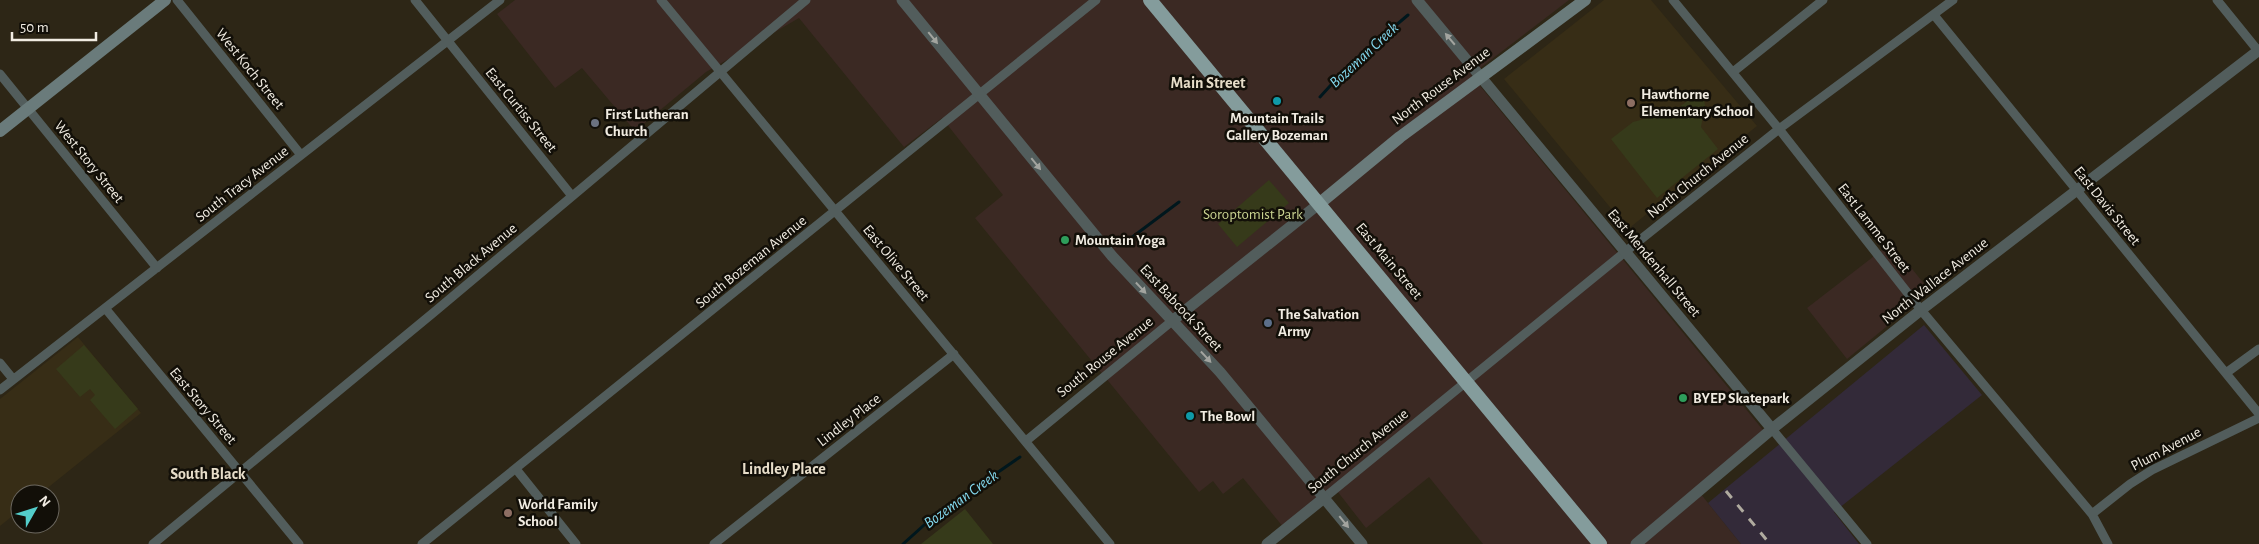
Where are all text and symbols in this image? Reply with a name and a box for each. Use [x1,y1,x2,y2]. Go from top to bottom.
scale bar [12,10,96,42]
water label: Bozeman Creek [1327,19,1401,91]
text: 50 m [20,20,49,35]
street label: West Koch Street [213,26,287,112]
one-way arrow [928,31,939,44]
one-way arrow [1444,32,1455,45]
street label: North Rouse Avenue [1389,44,1493,128]
street label: East Curtiss Street [482,65,560,155]
district label: Main Street [1171,75,1246,91]
place label: Hawthorne Elementary School [1641,87,1753,119]
marker: Mountain Trails Gallery Bozeman [1271,95,1283,107]
marker: Hawthorne Elementary School [1625,97,1637,109]
place label: First Lutheran Church [605,107,689,139]
place label: Mountain Trails Gallery Bozeman [1226,111,1328,143]
marker: First Lutheran Church [589,117,601,129]
street label: West Story Street [52,118,127,206]
street label: North Church Avenue [1645,131,1751,221]
street label: South Tracy Avenue [193,143,291,225]
one-way arrow [1031,157,1042,170]
street label: East Davis Street [2071,164,2143,248]
street label: East Lamme Street [1835,181,1913,275]
street label: East Mendenhall Street [1605,206,1703,320]
park label: Soroptomist Park [1203,207,1303,222]
street label: South Bozeman Avenue [693,213,809,311]
street label: South Black Avenue [422,220,520,305]
street label: East Main Street [1353,220,1425,302]
street label: East Olive Street [860,222,932,304]
place label: Mountain Yoga [1075,233,1166,248]
marker: Mountain Yoga [1059,234,1071,246]
street label: North Wallace Avenue [1879,235,1991,327]
street label: East Babcock Street [1137,262,1225,355]
one-way arrow [1135,281,1147,293]
place label: The Salvation Army [1278,307,1359,339]
street label: South Rouse Avenue [1054,314,1156,400]
marker: The Salvation Army [1262,317,1274,329]
one-way arrow [1200,351,1212,363]
street label: East Story Street [167,365,239,447]
street label: Lindley Place [814,391,884,449]
place label: BYEP Skatepark [1693,391,1790,406]
marker: BYEP Skatepark [1677,392,1689,404]
street label: South Church Avenue [1305,406,1411,496]
place label: The Bowl [1200,409,1255,424]
marker: The Bowl [1184,410,1196,422]
street label: Plum Avenue [2128,424,2204,474]
district label: Lindley Place [742,461,826,478]
district label: South Black [170,466,246,482]
water label: Bozeman Creek [921,467,1001,531]
north arrow [10,484,60,534]
text: N [36,493,53,510]
place label: World Family School [518,497,598,529]
marker: World Family School [502,507,514,519]
one-way arrow [1338,515,1349,528]

